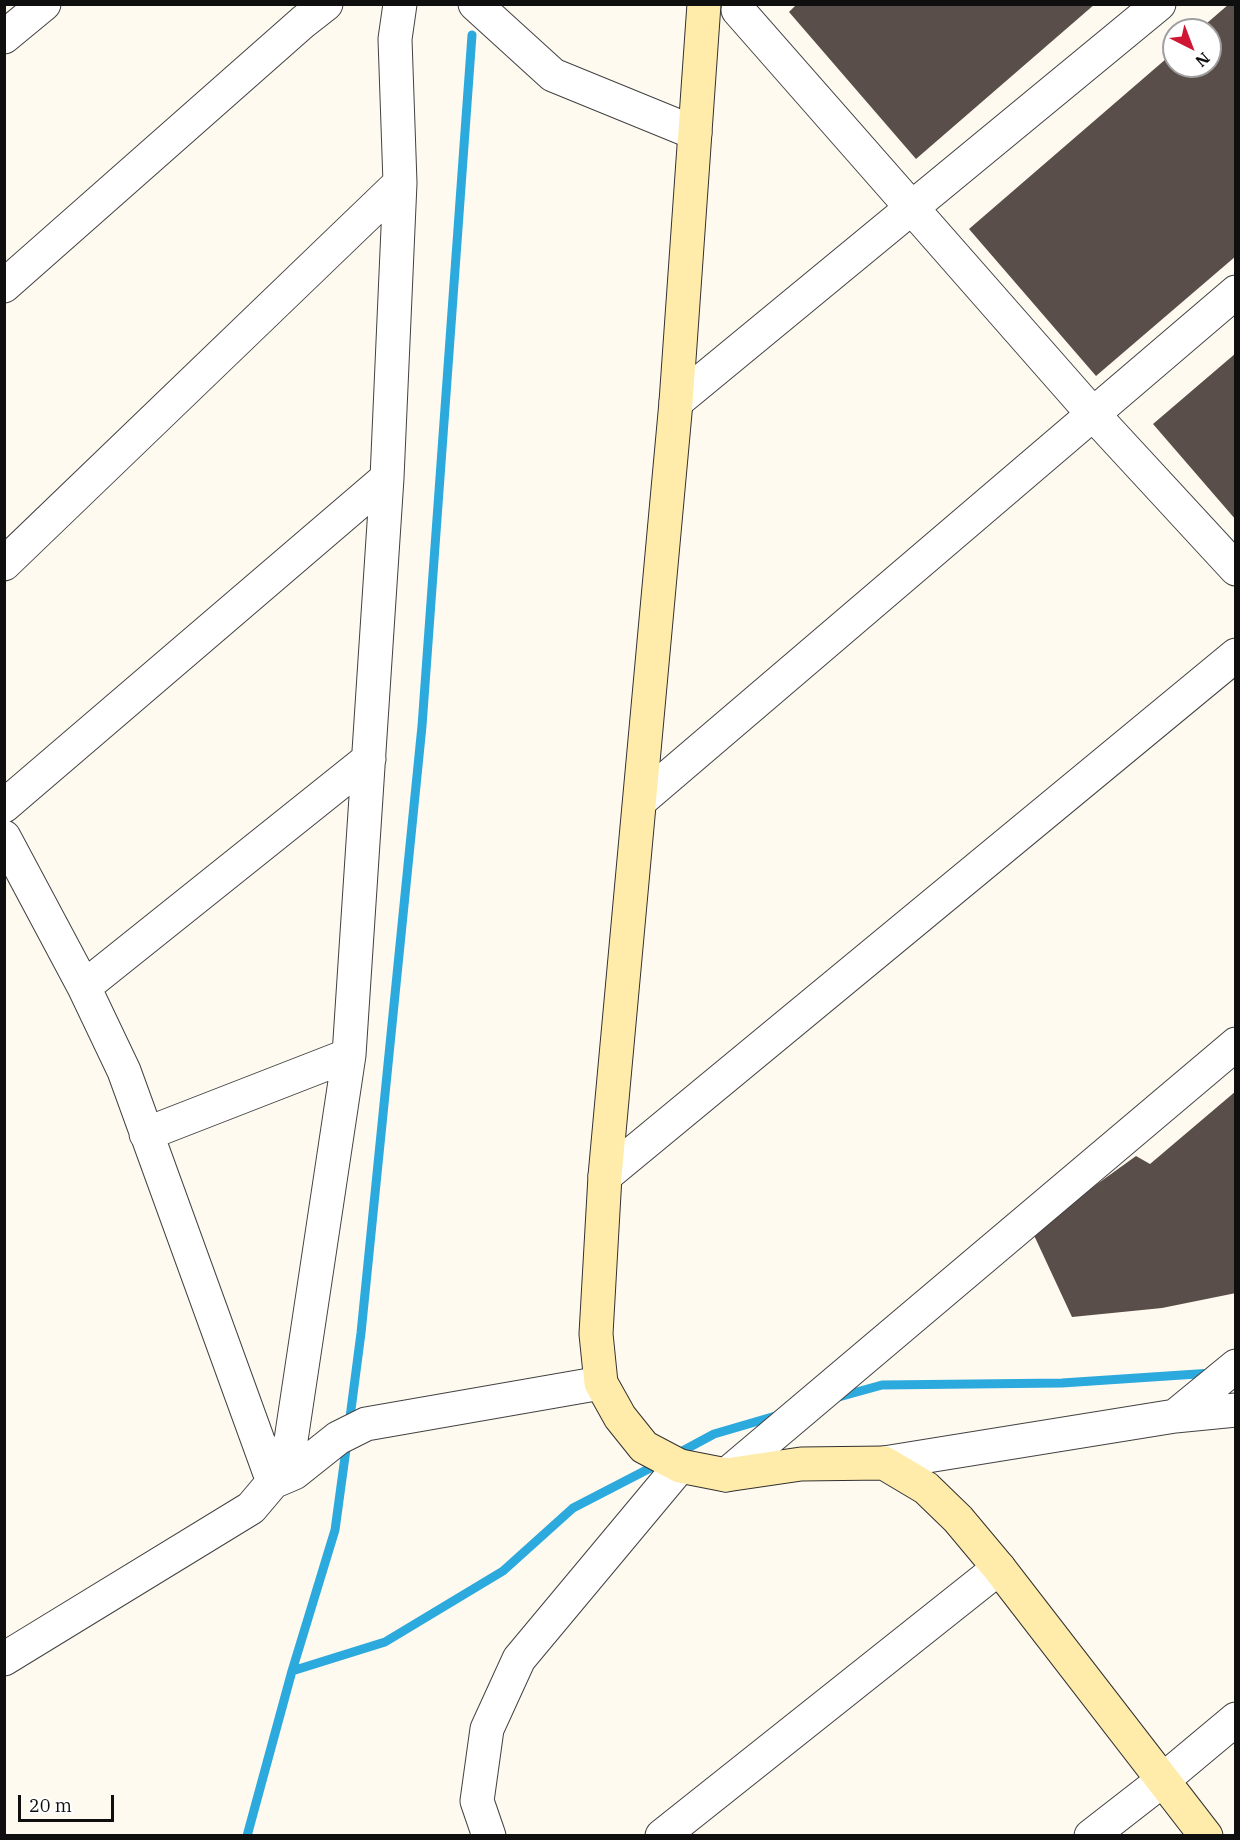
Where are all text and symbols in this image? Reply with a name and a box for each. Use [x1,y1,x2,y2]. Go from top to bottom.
north arrow [1162,18,1222,78]
text: N [1191,48,1214,72]
scale bar [21,1783,117,1821]
text: 20 m [29,1794,72,1817]

